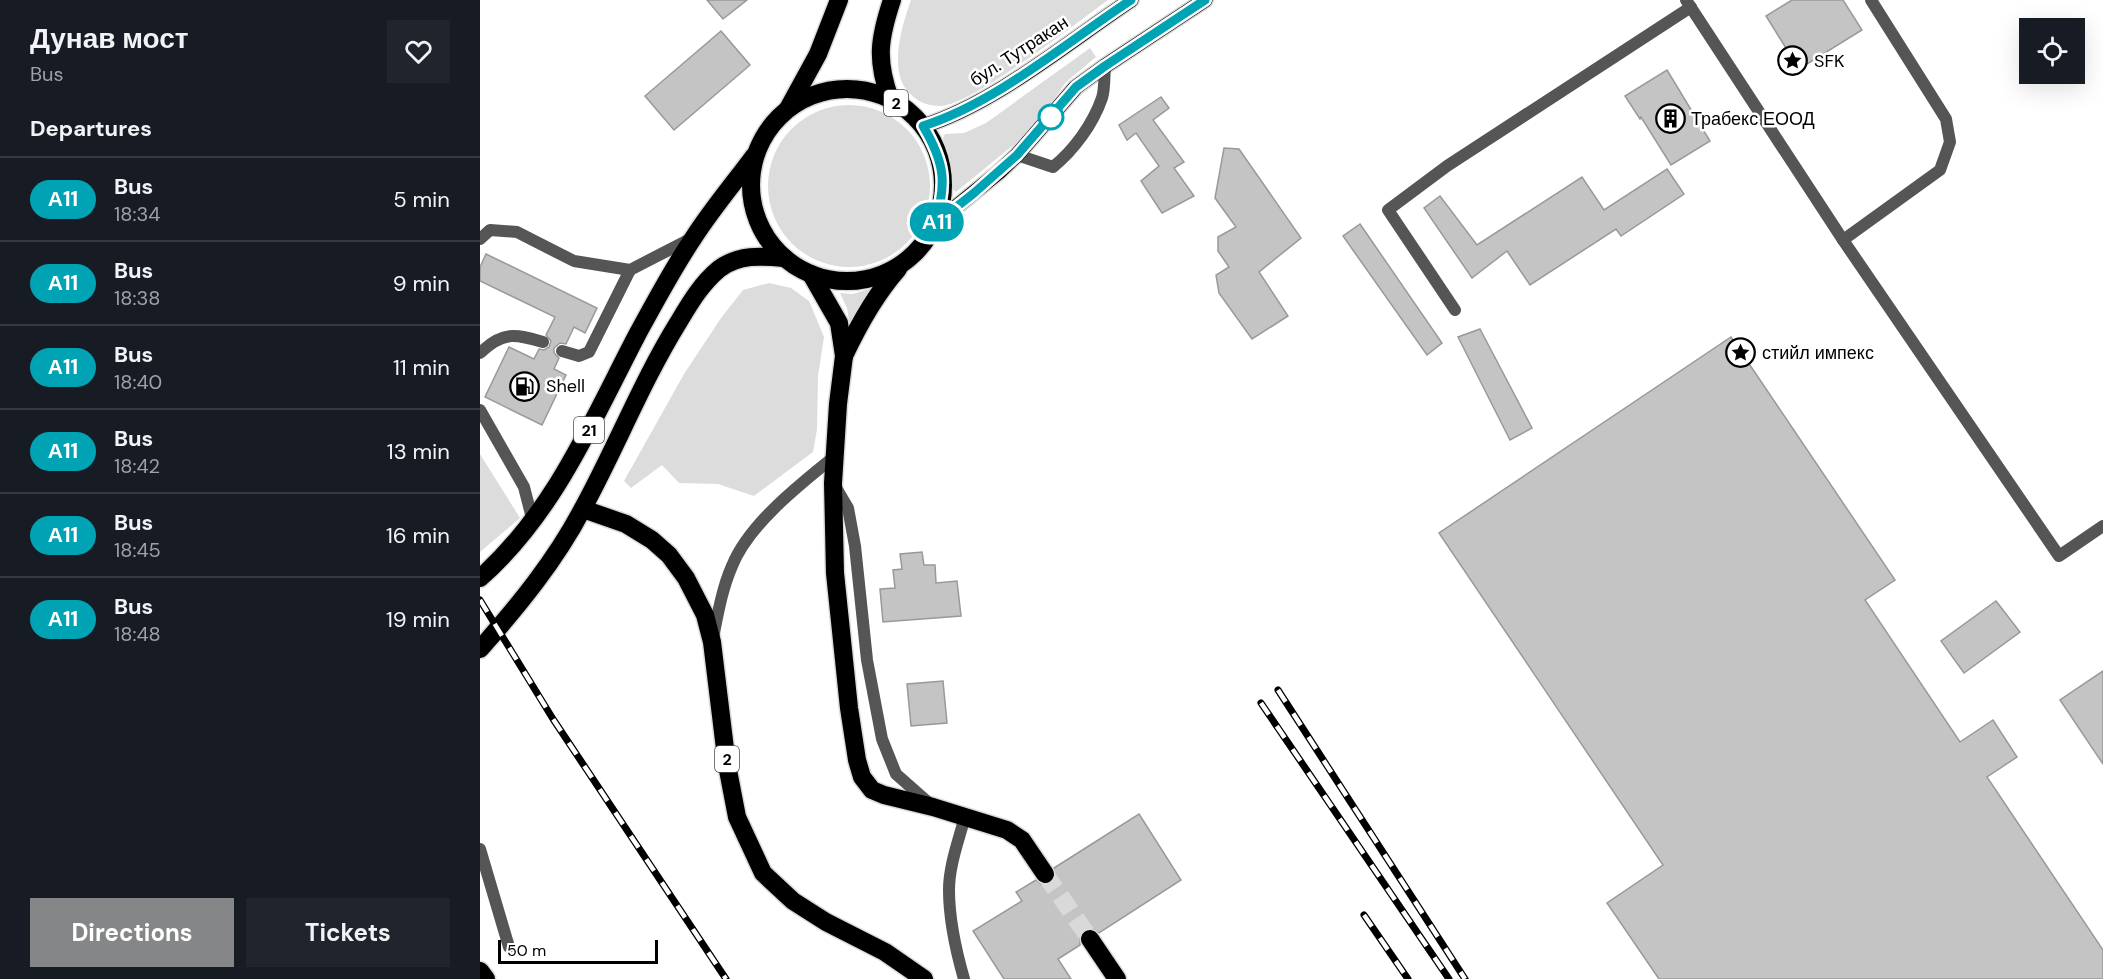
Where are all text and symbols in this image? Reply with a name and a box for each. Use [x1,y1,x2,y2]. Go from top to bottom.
street label: бул. Тутракан [965,10,1073,92]
map controls [2019,18,2085,84]
button: locate [2019,18,2085,84]
text: Дунав мост [30,20,189,57]
button: heart [387,20,450,83]
place icon: SFK [1777,45,1809,77]
place label: SFK [1814,49,1845,73]
text: Bus [30,61,64,87]
road number: 2 [884,90,908,116]
building icon: Трабекс ЕООД [1654,103,1686,135]
unlabelled marker [1038,104,1064,130]
place label: Трабекс ЕООД [1691,107,1815,131]
text: Departures [30,114,152,143]
text: Bus [114,172,153,201]
text: А11 [48,185,78,213]
text: 5 min [393,185,450,214]
text: 18:34 [114,201,160,227]
line badge: А11 [902,202,972,242]
text: А11 [922,208,952,236]
text: Bus [114,256,153,285]
text: А11 [48,269,78,297]
text: 9 min [393,269,450,298]
text: 18:38 [114,285,160,311]
place icon: стийл импекс [1725,337,1757,369]
text: Bus [114,340,153,369]
place label: стийл импекс [1762,341,1874,365]
text: А11 [48,353,78,381]
text: 11 min [393,353,450,382]
text: 18:40 [114,369,162,395]
fuel station icon: Shell [509,370,541,402]
place label: Shell [546,374,585,398]
road number: 21 [574,417,604,443]
text: Bus [114,424,153,453]
text: А11 [48,437,78,465]
text: 13 min [387,437,450,466]
text: 18:42 [114,453,160,479]
text: Bus [114,508,153,537]
text: А11 [48,521,78,549]
text: 16 min [386,521,450,550]
text: 18:45 [114,537,161,563]
text: Bus [114,592,153,621]
text: А11 [48,605,78,633]
text: 19 min [386,605,450,634]
text: 18:48 [114,621,161,647]
road number: 2 [715,746,739,772]
button: Directions [30,898,234,967]
button: Tickets [246,898,450,967]
scale bar [498,937,658,964]
text: 50 m [507,940,546,961]

